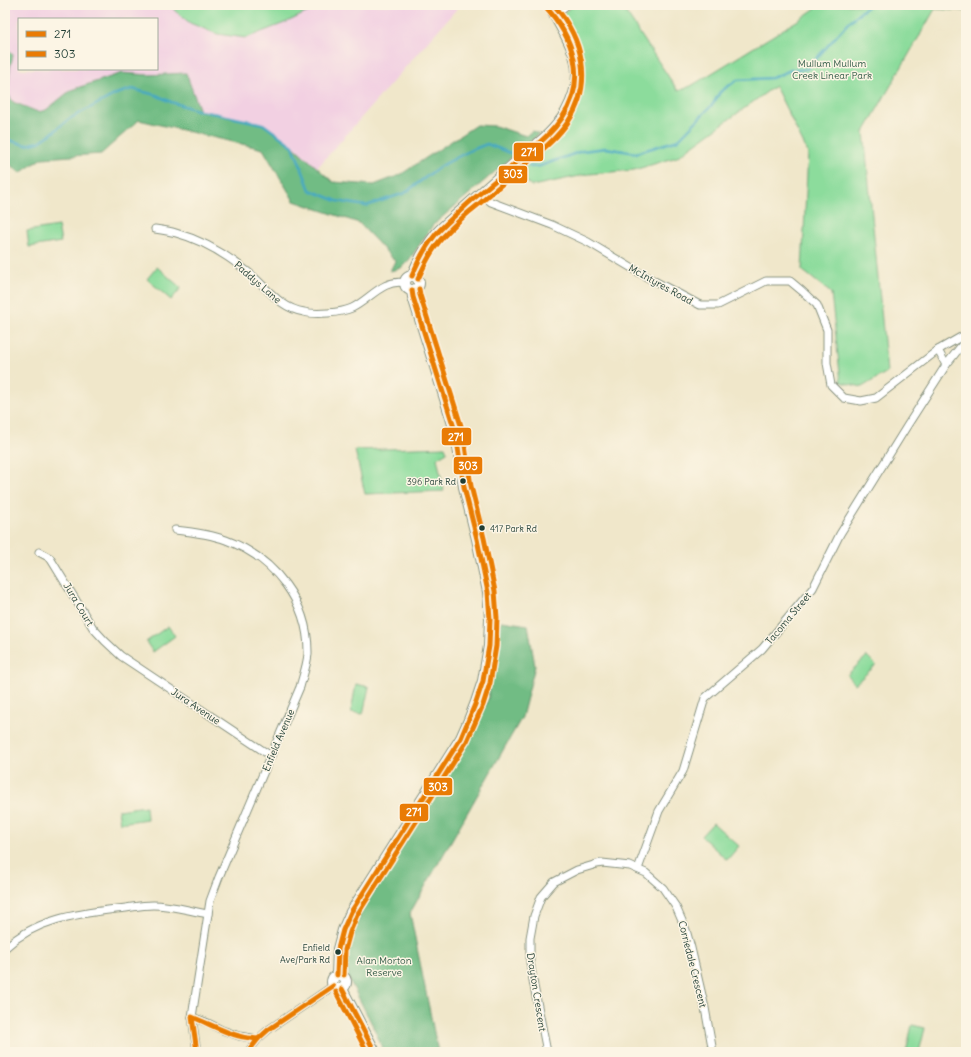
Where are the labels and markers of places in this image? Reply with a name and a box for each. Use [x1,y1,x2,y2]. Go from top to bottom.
place label: 396 Park Rd [407,476,456,487]
marker: 396 Park Rd [458,476,468,486]
marker: 417 Park Rd [477,523,487,533]
place label: 417 Park Rd [490,523,537,534]
place label: Enfield Ave/Park Rd [280,942,330,965]
marker: Enfield Ave/Park Rd [333,947,343,957]

